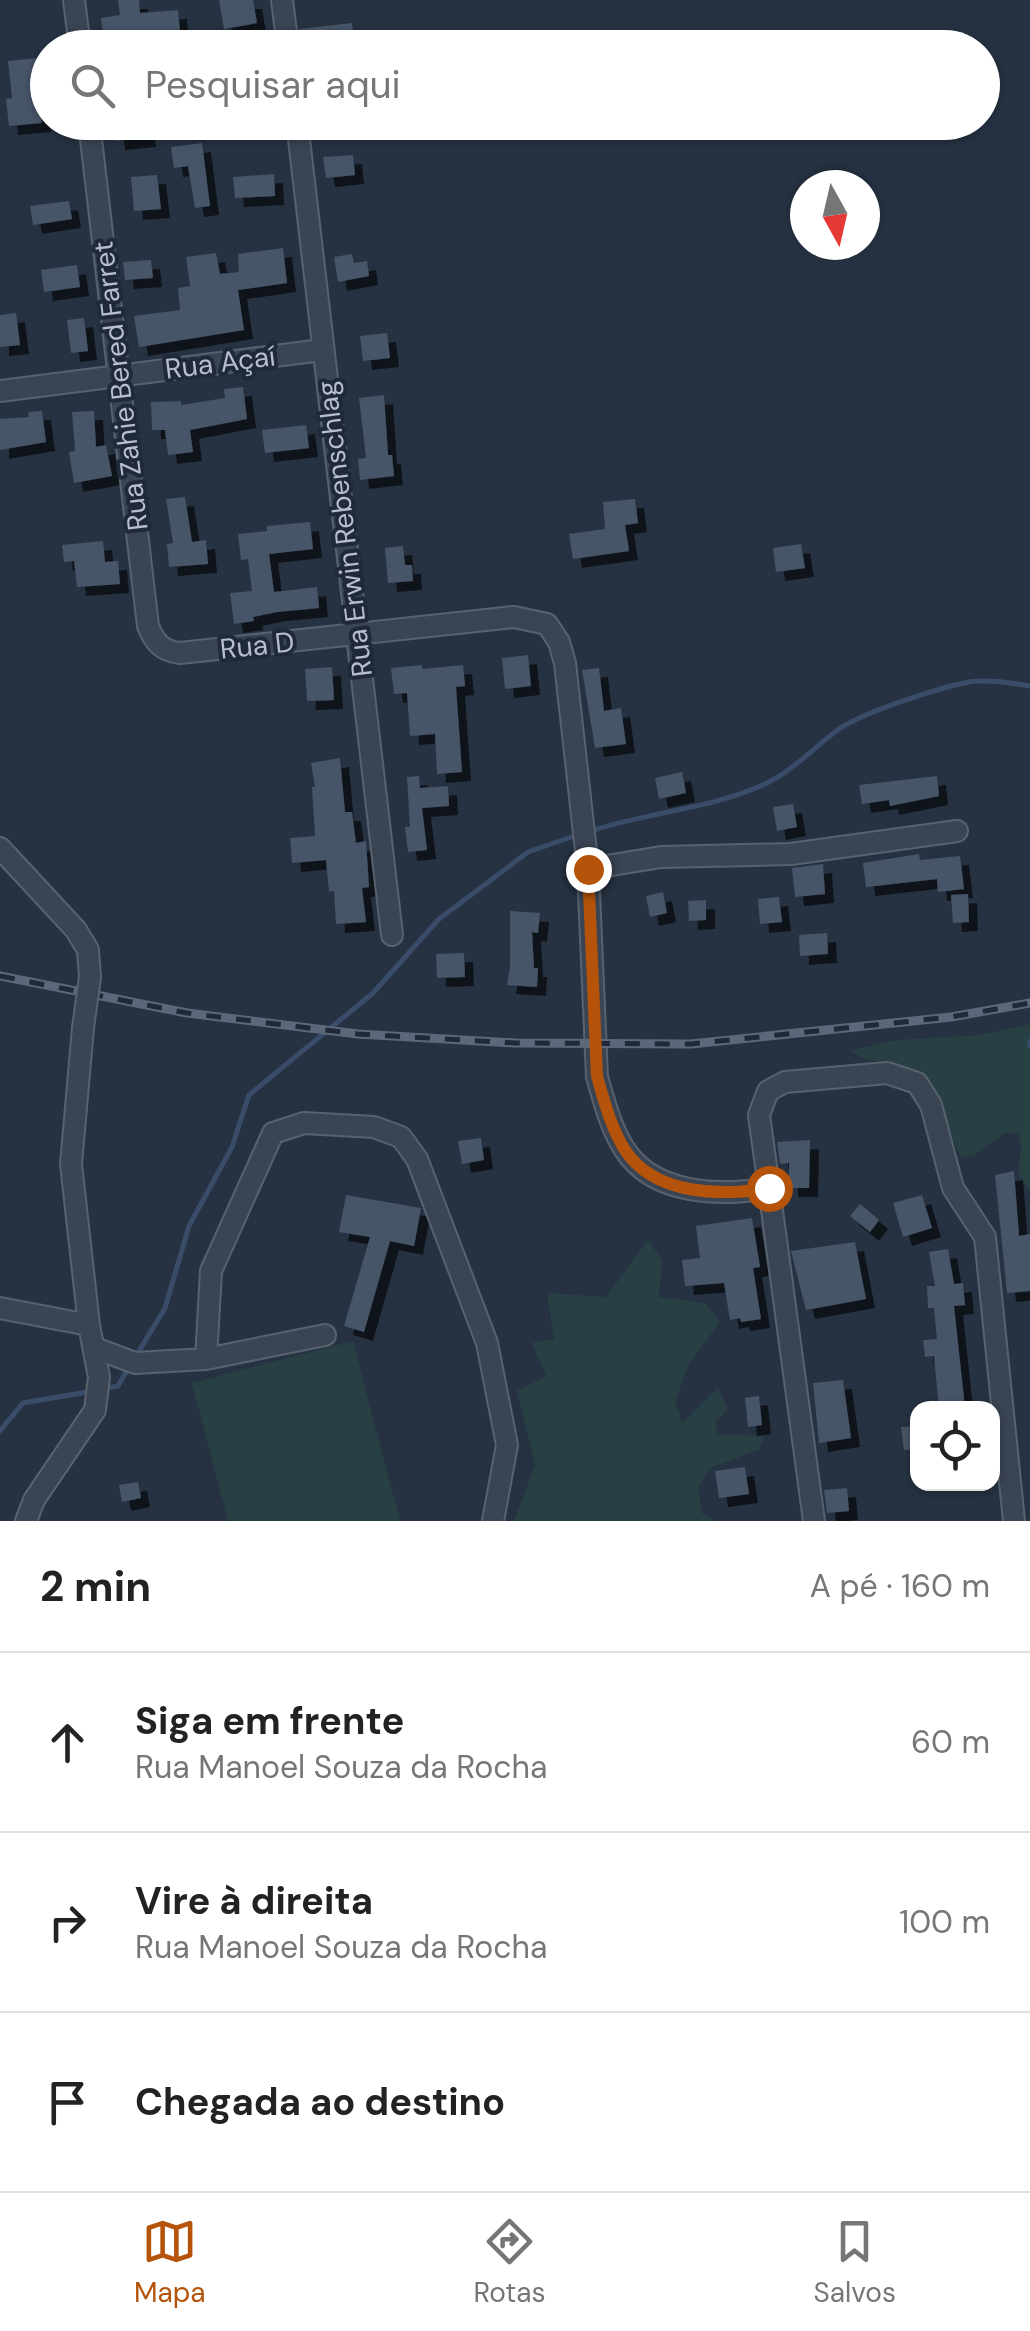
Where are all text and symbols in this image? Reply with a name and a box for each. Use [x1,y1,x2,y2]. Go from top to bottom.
search box [30,30,1000,140]
icon: search [65,58,120,113]
text: Pesquisar aqui [145,60,401,110]
north arrow [790,170,880,260]
street label: Rua Zahie Bered Farret [84,239,157,533]
street label: Rua Açaí [163,337,278,388]
street label: Rua Erwin Rebenschlag [308,379,381,679]
street label: Rua D [218,623,296,668]
route end [566,847,612,893]
route start [747,1166,793,1212]
map controls [910,1401,1000,1491]
button: locate [910,1401,1000,1491]
text: 2 min [40,1559,151,1614]
text: A pé · 160 m [810,1565,990,1607]
text: Siga em frente [135,1696,404,1746]
icon: ahead [40,1715,95,1770]
text: 60 m [911,1721,990,1763]
text: Rua Manoel Souza da Rocha [135,1746,547,1788]
text: Vire à direita [135,1876,373,1926]
icon: right [40,1895,95,1950]
text: 100 m [899,1901,990,1943]
text: Rua Manoel Souza da Rocha [135,1926,547,1968]
icon: arrive [40,2075,95,2130]
text: Chegada ao destino [135,2077,505,2127]
tab: Mapa [134,2214,206,2311]
tab: Rotas [474,2214,546,2311]
tab: Salvos [814,2214,896,2311]

